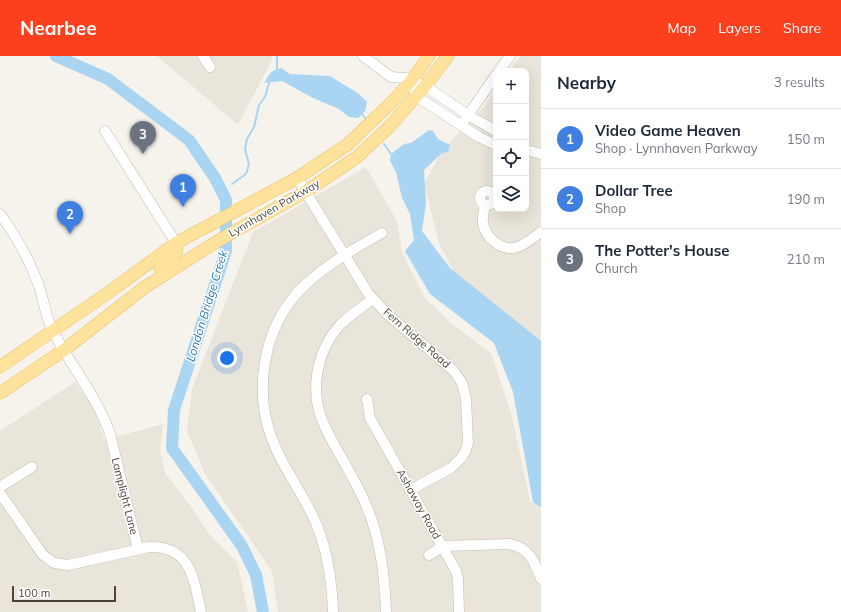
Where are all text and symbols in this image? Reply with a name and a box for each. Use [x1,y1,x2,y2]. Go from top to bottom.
text: Nearbee [20,16,97,40]
text: Map [667,19,696,37]
text: Layers [718,19,761,37]
text: Share [783,19,821,37]
map controls [493,68,529,212]
button: + [493,68,529,104]
text: Nearby [557,72,616,93]
text: 3 results [774,74,825,90]
button: − [493,104,529,140]
pin: 3 [130,121,156,154]
text: Video Game Heaven [595,121,741,140]
text: 1 [566,131,574,147]
text: 150 m [787,131,825,147]
button: locate [493,140,529,176]
text: Shop · Lynnhaven Parkway [595,140,758,156]
pin: 1 [170,174,196,207]
street label: Lynnhaven Parkway [226,176,322,240]
button: layers [493,176,529,212]
text: Dollar Tree [595,181,673,200]
text: 2 [566,191,574,207]
text: 190 m [787,191,825,207]
text: Shop [595,200,626,216]
pin: 2 [57,201,83,234]
text: The Potter's House [595,241,730,260]
water label: London Bridge Creek [182,248,231,363]
text: 3 [566,251,574,267]
text: 210 m [787,251,825,267]
text: Church [595,260,638,276]
street label: Fern Ridge Road [380,305,454,371]
your location [217,348,237,368]
street label: Lamplight Lane [109,456,141,536]
street label: Ashaway Road [394,466,444,542]
scale bar [12,584,116,603]
text: 100 m [18,586,50,600]

